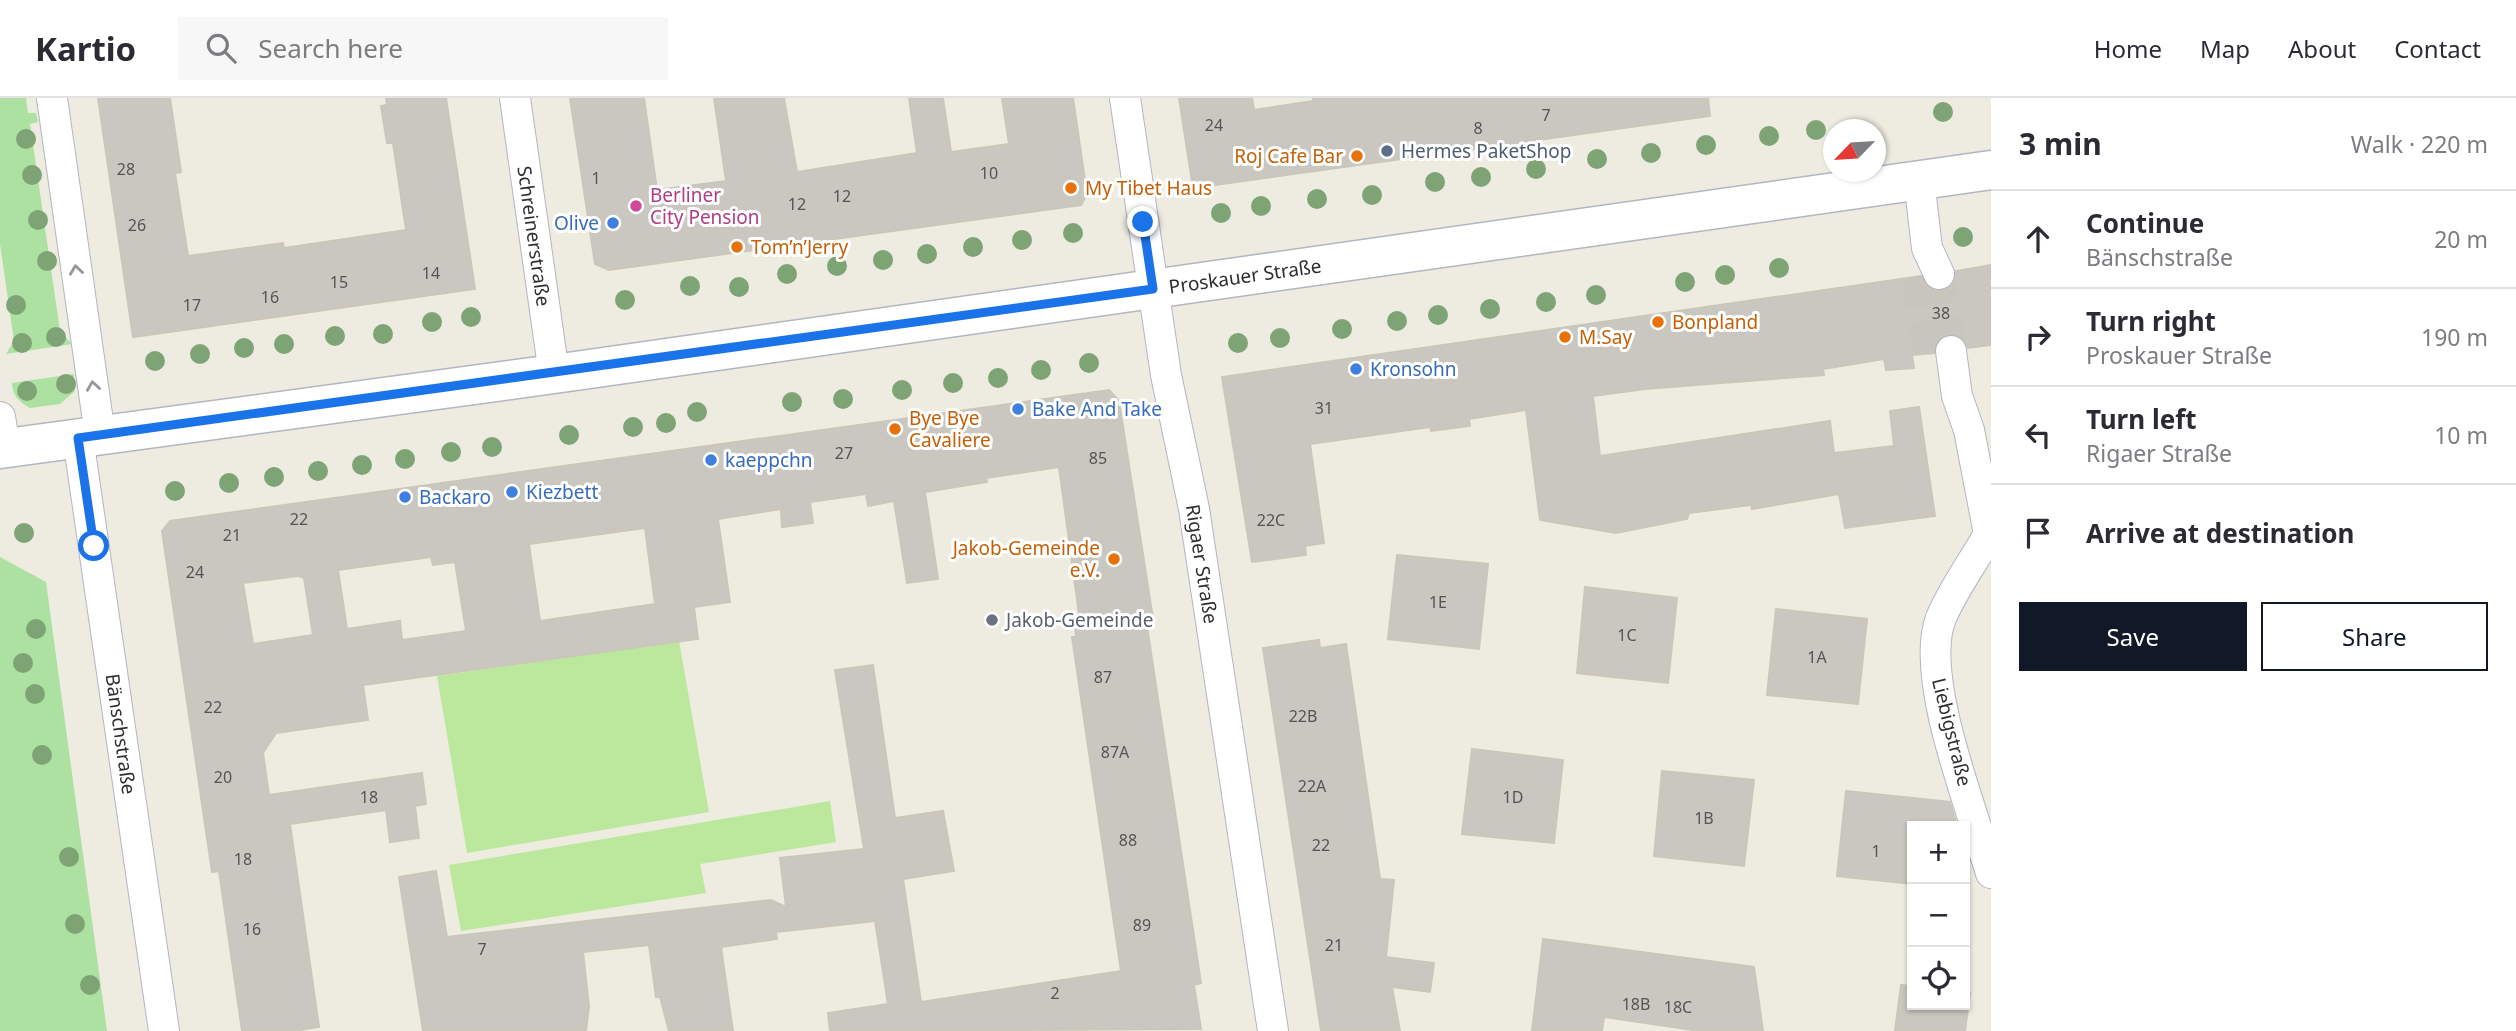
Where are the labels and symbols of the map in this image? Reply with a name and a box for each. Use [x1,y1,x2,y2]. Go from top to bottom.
house number: 7 [1541,104,1551,126]
house number: 24 [1205,114,1223,136]
house number: 8 [1473,117,1483,139]
north arrow [1823,119,1886,182]
place label: Hermes PaketShop [1401,138,1571,164]
place label: Roj Cafe Bar [1234,143,1343,169]
marker: Hermes PaketShop [1379,143,1395,159]
marker: Roj Cafe Bar [1349,148,1365,164]
house number: 28 [117,158,135,180]
house number: 10 [980,162,998,184]
street label: Schreinerstraße [511,164,557,308]
house number: 1 [591,167,601,189]
place label: My Tibet Haus [1085,175,1212,201]
marker: My Tibet Haus [1063,180,1079,196]
place label: Berliner City Pension [650,182,760,230]
house number: 12 [833,185,851,207]
house number: 12 [788,193,806,215]
marker: Berliner City Pension [628,198,644,214]
route end [1127,206,1158,237]
place label: Olive [554,210,599,236]
house number: 26 [128,214,146,236]
marker: Olive [605,215,621,231]
place label: Tom’n’Jerry [751,234,849,260]
marker: Tom’n’Jerry [729,239,745,255]
street label: Proskauer Straße [1167,252,1323,300]
house number: 14 [422,262,440,284]
one-way arrow [69,264,84,276]
house number: 15 [330,271,348,293]
house number: 16 [261,286,279,308]
house number: 17 [183,294,201,316]
house number: 38 [1932,302,1950,324]
place label: Bonpland [1672,309,1758,335]
marker: Bonpland [1650,314,1666,330]
place label: M.Say [1579,324,1632,350]
marker: M.Say [1557,329,1573,345]
place label: Kronsohn [1370,356,1457,382]
marker: Kronsohn [1348,361,1364,377]
one-way arrow [86,380,101,392]
place label: Bake And Take [1032,396,1162,422]
house number: 31 [1315,397,1333,419]
marker: Bake And Take [1010,401,1026,417]
place label: Bye Bye Cavaliere [909,405,991,453]
marker: Bye Bye Cavaliere [887,421,903,437]
house number: 27 [835,442,853,464]
place label: kaeppchn [725,447,813,473]
house number: 85 [1089,447,1107,469]
marker: kaeppchn [703,452,719,468]
place label: Kiezbett [526,479,598,505]
place label: Backaro [419,484,491,510]
marker: Kiezbett [504,484,520,500]
marker: Backaro [397,489,413,505]
street label: Rigaer Straße [1180,502,1224,626]
house number: 22 [290,508,308,530]
house number: 22C [1257,509,1285,531]
house number: 21 [223,524,241,546]
route start [78,530,109,561]
place label: Jakob-Gemeinde e.V. [951,535,1100,583]
marker: Jakob-Gemeinde e.V. [1106,551,1122,567]
house number: 24 [186,561,204,583]
house number: 1E [1429,591,1447,613]
place label: Jakob-Gemeinde [1004,607,1153,633]
marker: Jakob-Gemeinde [984,612,1000,628]
house number: 1C [1617,624,1637,646]
house number: 1A [1807,646,1827,668]
house number: 87 [1094,666,1112,688]
street label: Bänschstraße [100,672,142,796]
street label: Liebigstraße [1926,675,1978,789]
house number: 22 [204,696,222,718]
house number: 22B [1289,705,1317,727]
house number: 87A [1101,741,1130,763]
house number: 20 [214,766,232,788]
house number: 22A [1298,775,1327,797]
house number: 18 [360,786,378,808]
house number: 1D [1503,786,1523,808]
house number: 1B [1694,807,1714,829]
house number: 88 [1119,829,1137,851]
house number: 22 [1312,834,1330,856]
house number: 1 [1871,840,1881,862]
house number: 18 [234,848,252,870]
house number: 89 [1133,914,1151,936]
house number: 16 [243,918,261,940]
house number: 21 [1325,934,1343,956]
house number: 7 [477,938,487,960]
house number: 2 [1050,982,1060,1004]
house number: 18B [1622,993,1650,1015]
house number: 18C [1664,996,1692,1018]

